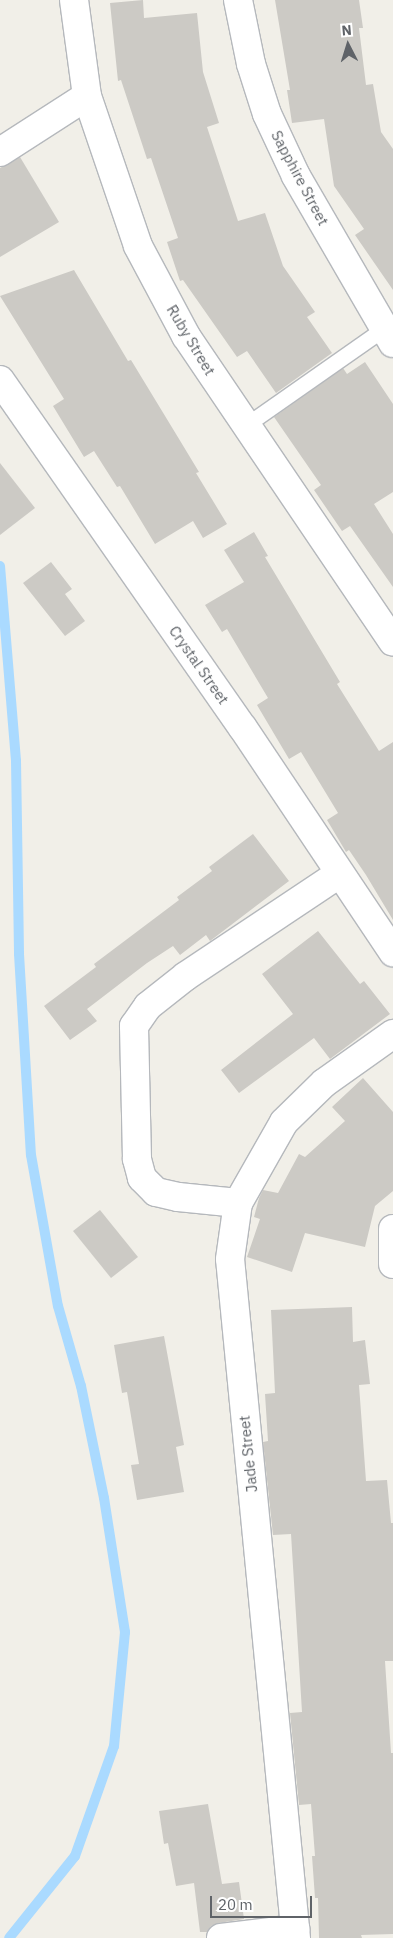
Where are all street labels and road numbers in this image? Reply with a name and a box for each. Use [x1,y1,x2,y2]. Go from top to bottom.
street label: Sapphire Street [267,128,333,228]
street label: Ruby Street [163,302,219,378]
street label: Crystal Street [165,622,233,708]
street label: Jade Street [235,1415,261,1493]

